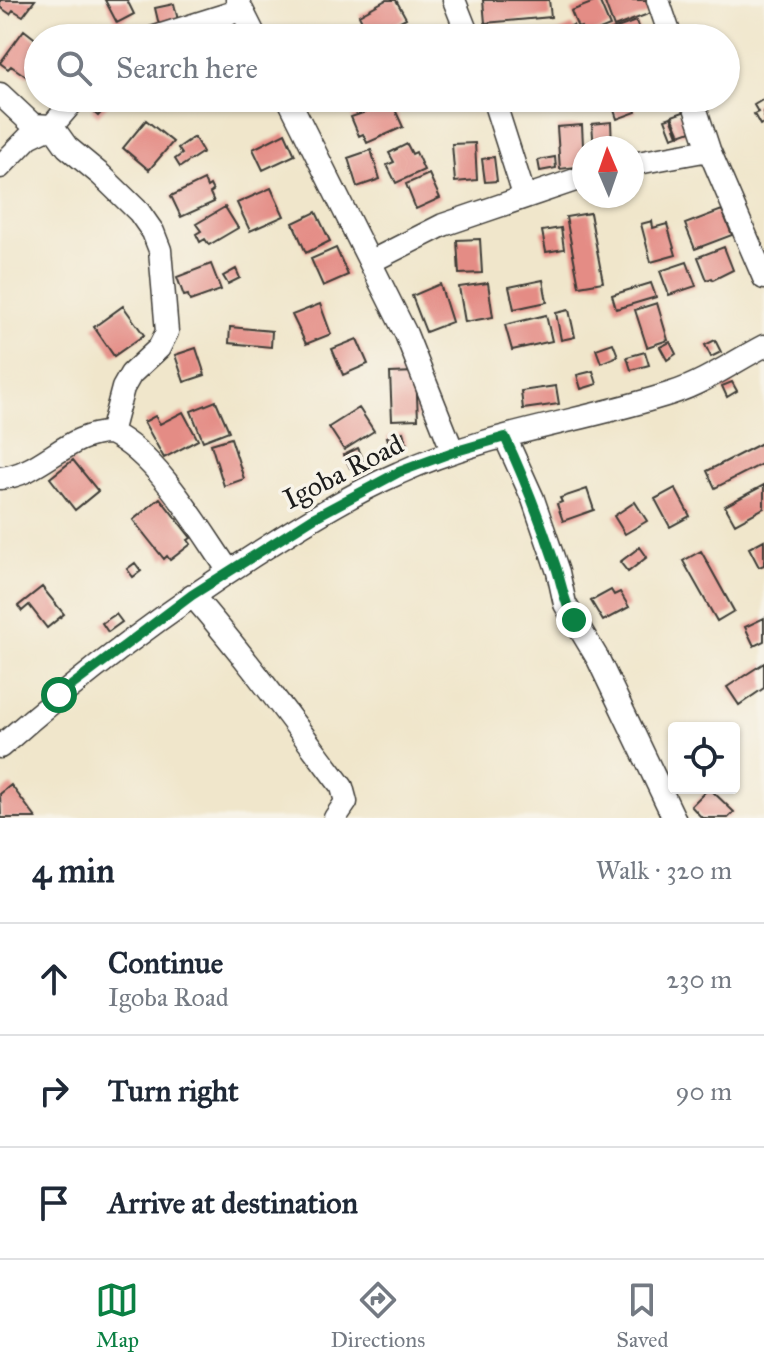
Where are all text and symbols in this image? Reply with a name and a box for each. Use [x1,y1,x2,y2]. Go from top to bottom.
search box [24,24,740,112]
icon: search [52,46,96,90]
text: Search here [116,50,258,86]
north arrow [572,136,644,208]
street label: Igoba Road [277,426,409,517]
route end [556,602,592,638]
route start [41,677,77,713]
map controls [668,722,740,794]
button: locate [668,722,740,794]
text: 4 min [32,850,115,891]
text: Walk · 320 m [596,854,732,886]
text: Continue [108,945,223,981]
icon: ahead [32,957,76,1001]
text: 230 m [666,963,732,995]
text: Igoba Road [108,981,229,1013]
icon: right [32,1069,76,1113]
text: Turn right [108,1073,239,1109]
text: 90 m [675,1075,732,1107]
icon: arrive [32,1181,76,1225]
text: Arrive at destination [108,1185,358,1221]
tab: Map [95,1278,139,1353]
tab: Directions [330,1278,425,1353]
tab: Saved [616,1278,668,1353]

